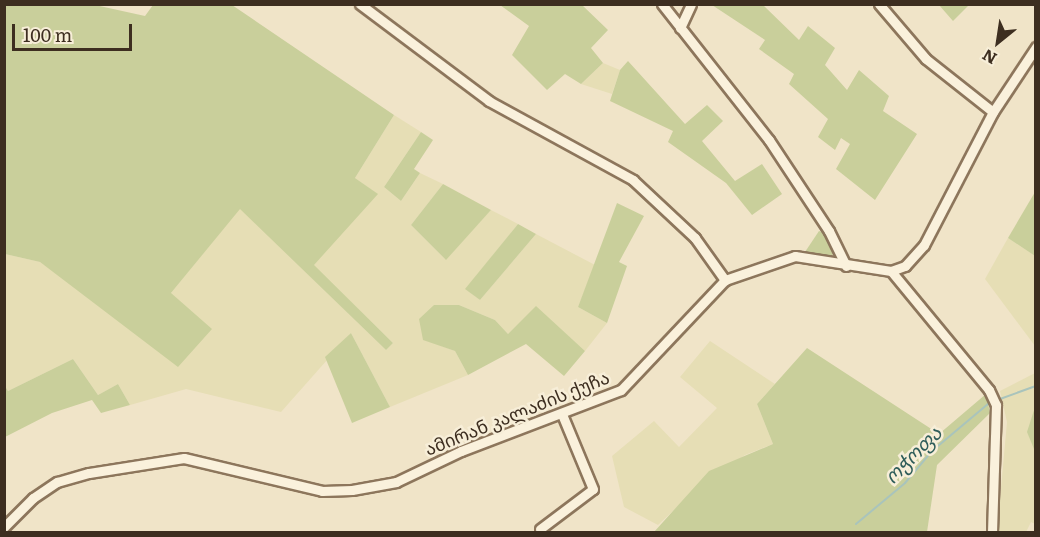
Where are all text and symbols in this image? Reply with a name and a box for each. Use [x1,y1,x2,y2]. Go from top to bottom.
scale bar [15,12,135,50]
north arrow [968,12,1028,72]
text: 100 m [23,21,72,48]
text: N [977,44,1001,71]
street label: ამირან კალაძის ქუჩა [422,366,612,460]
water label: ოჭოფა [878,420,946,488]

